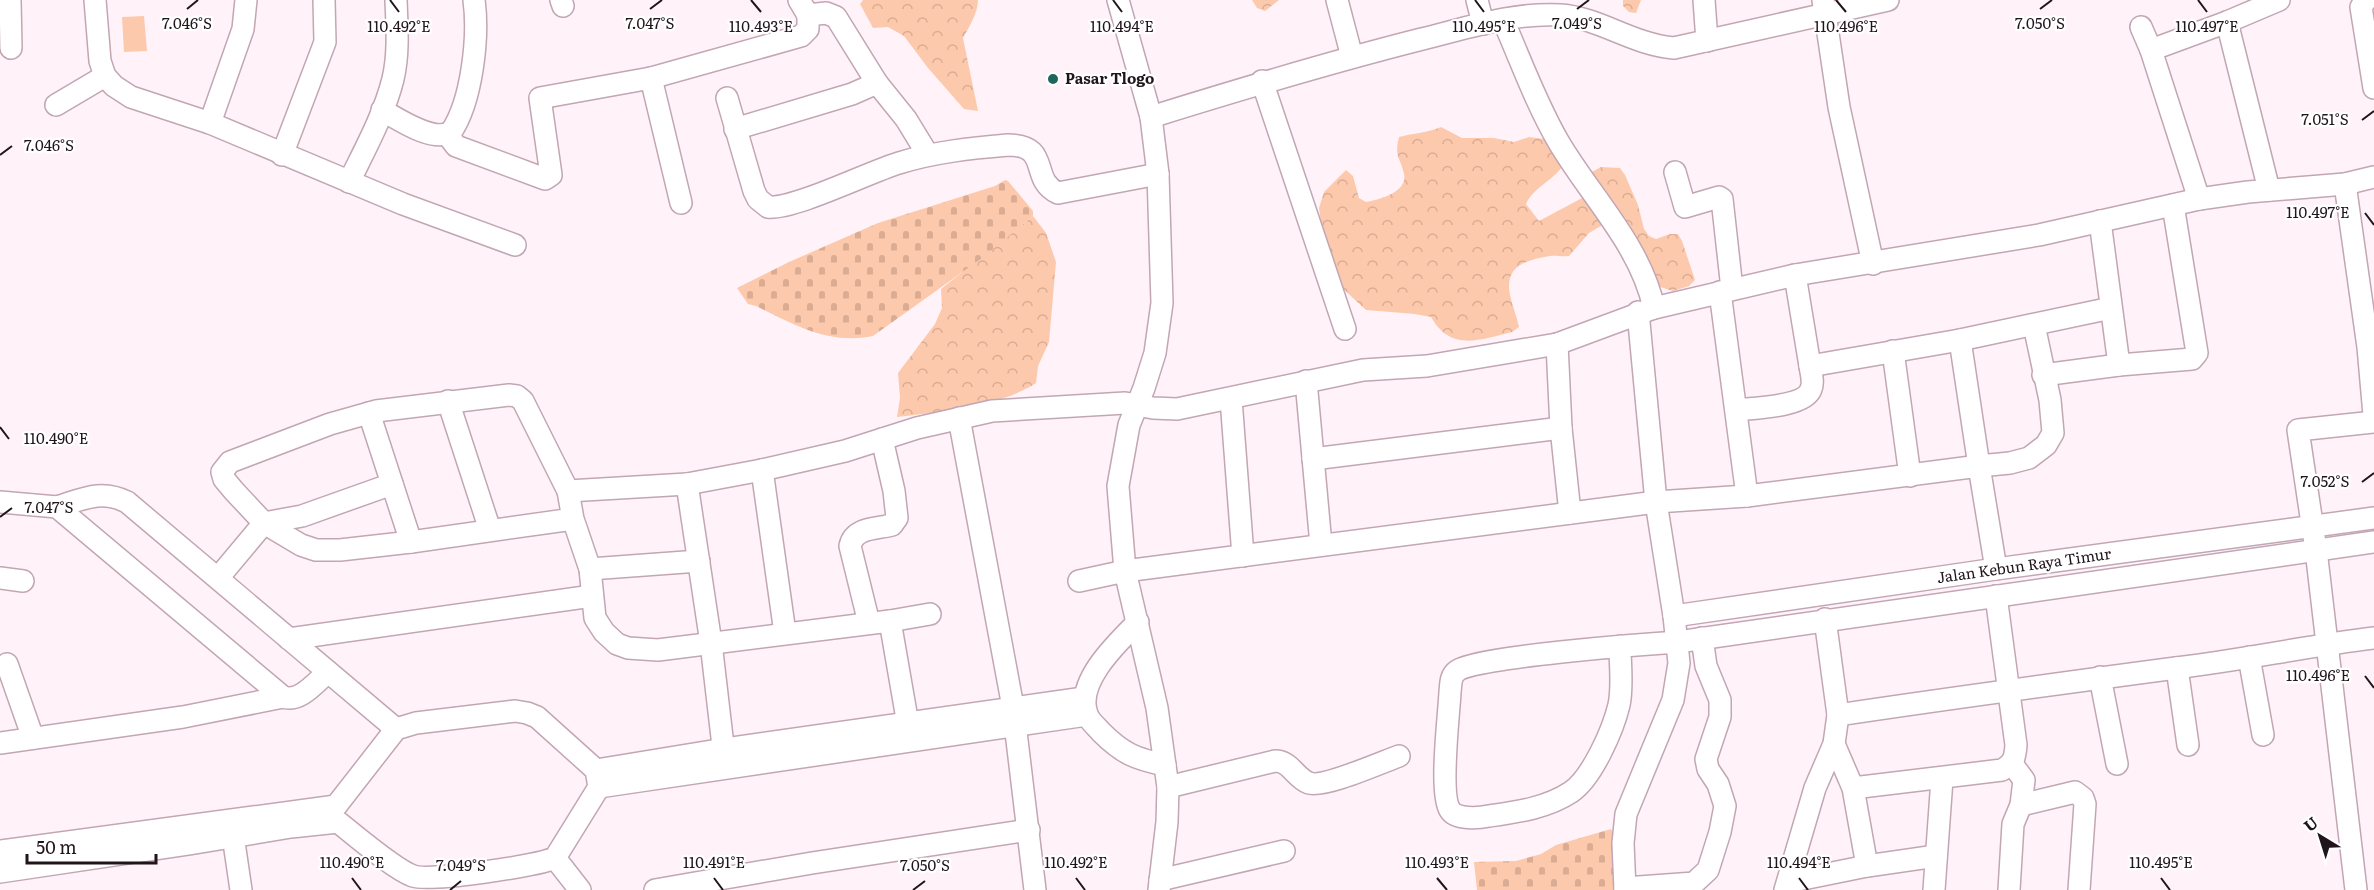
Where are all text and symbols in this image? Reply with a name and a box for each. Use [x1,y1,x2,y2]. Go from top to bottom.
text: 7.046°S [162,11,212,34]
text: 7.047°S [625,11,675,34]
text: 7.049°S [1552,11,1602,34]
text: 7.050°S [2015,11,2065,34]
text: 110.492°E [367,14,431,37]
text: 110.493°E [729,14,793,37]
text: 110.494°E [1090,14,1154,37]
text: 110.495°E [1452,14,1516,37]
text: 110.496°E [1814,14,1878,37]
text: 110.497°E [2175,14,2239,37]
place label: Pasar Tlogo [1065,66,1154,89]
marker: Pasar Tlogo [1046,72,1060,86]
text: 7.051°S [2301,107,2349,130]
text: 7.046°S [24,133,74,156]
text: 110.497°E [2286,200,2350,223]
text: 110.490°E [24,426,88,449]
text: 7.052°S [2301,469,2349,492]
text: 7.047°S [24,495,74,518]
street label: Jalan Kebun Raya Timur [1935,541,2112,588]
text: 110.496°E [2286,663,2350,686]
north arrow [2290,806,2350,866]
text: U [2298,810,2323,837]
scale bar [27,827,156,865]
text: 50 m [36,833,77,860]
text: 110.490°E [320,850,384,873]
text: 110.491°E [683,850,745,873]
text: 110.492°E [1044,850,1108,873]
text: 110.493°E [1405,850,1469,873]
text: 110.494°E [1767,850,1831,873]
text: 110.495°E [2129,850,2193,873]
text: 7.049°S [436,853,486,876]
text: 7.050°S [900,853,950,876]

